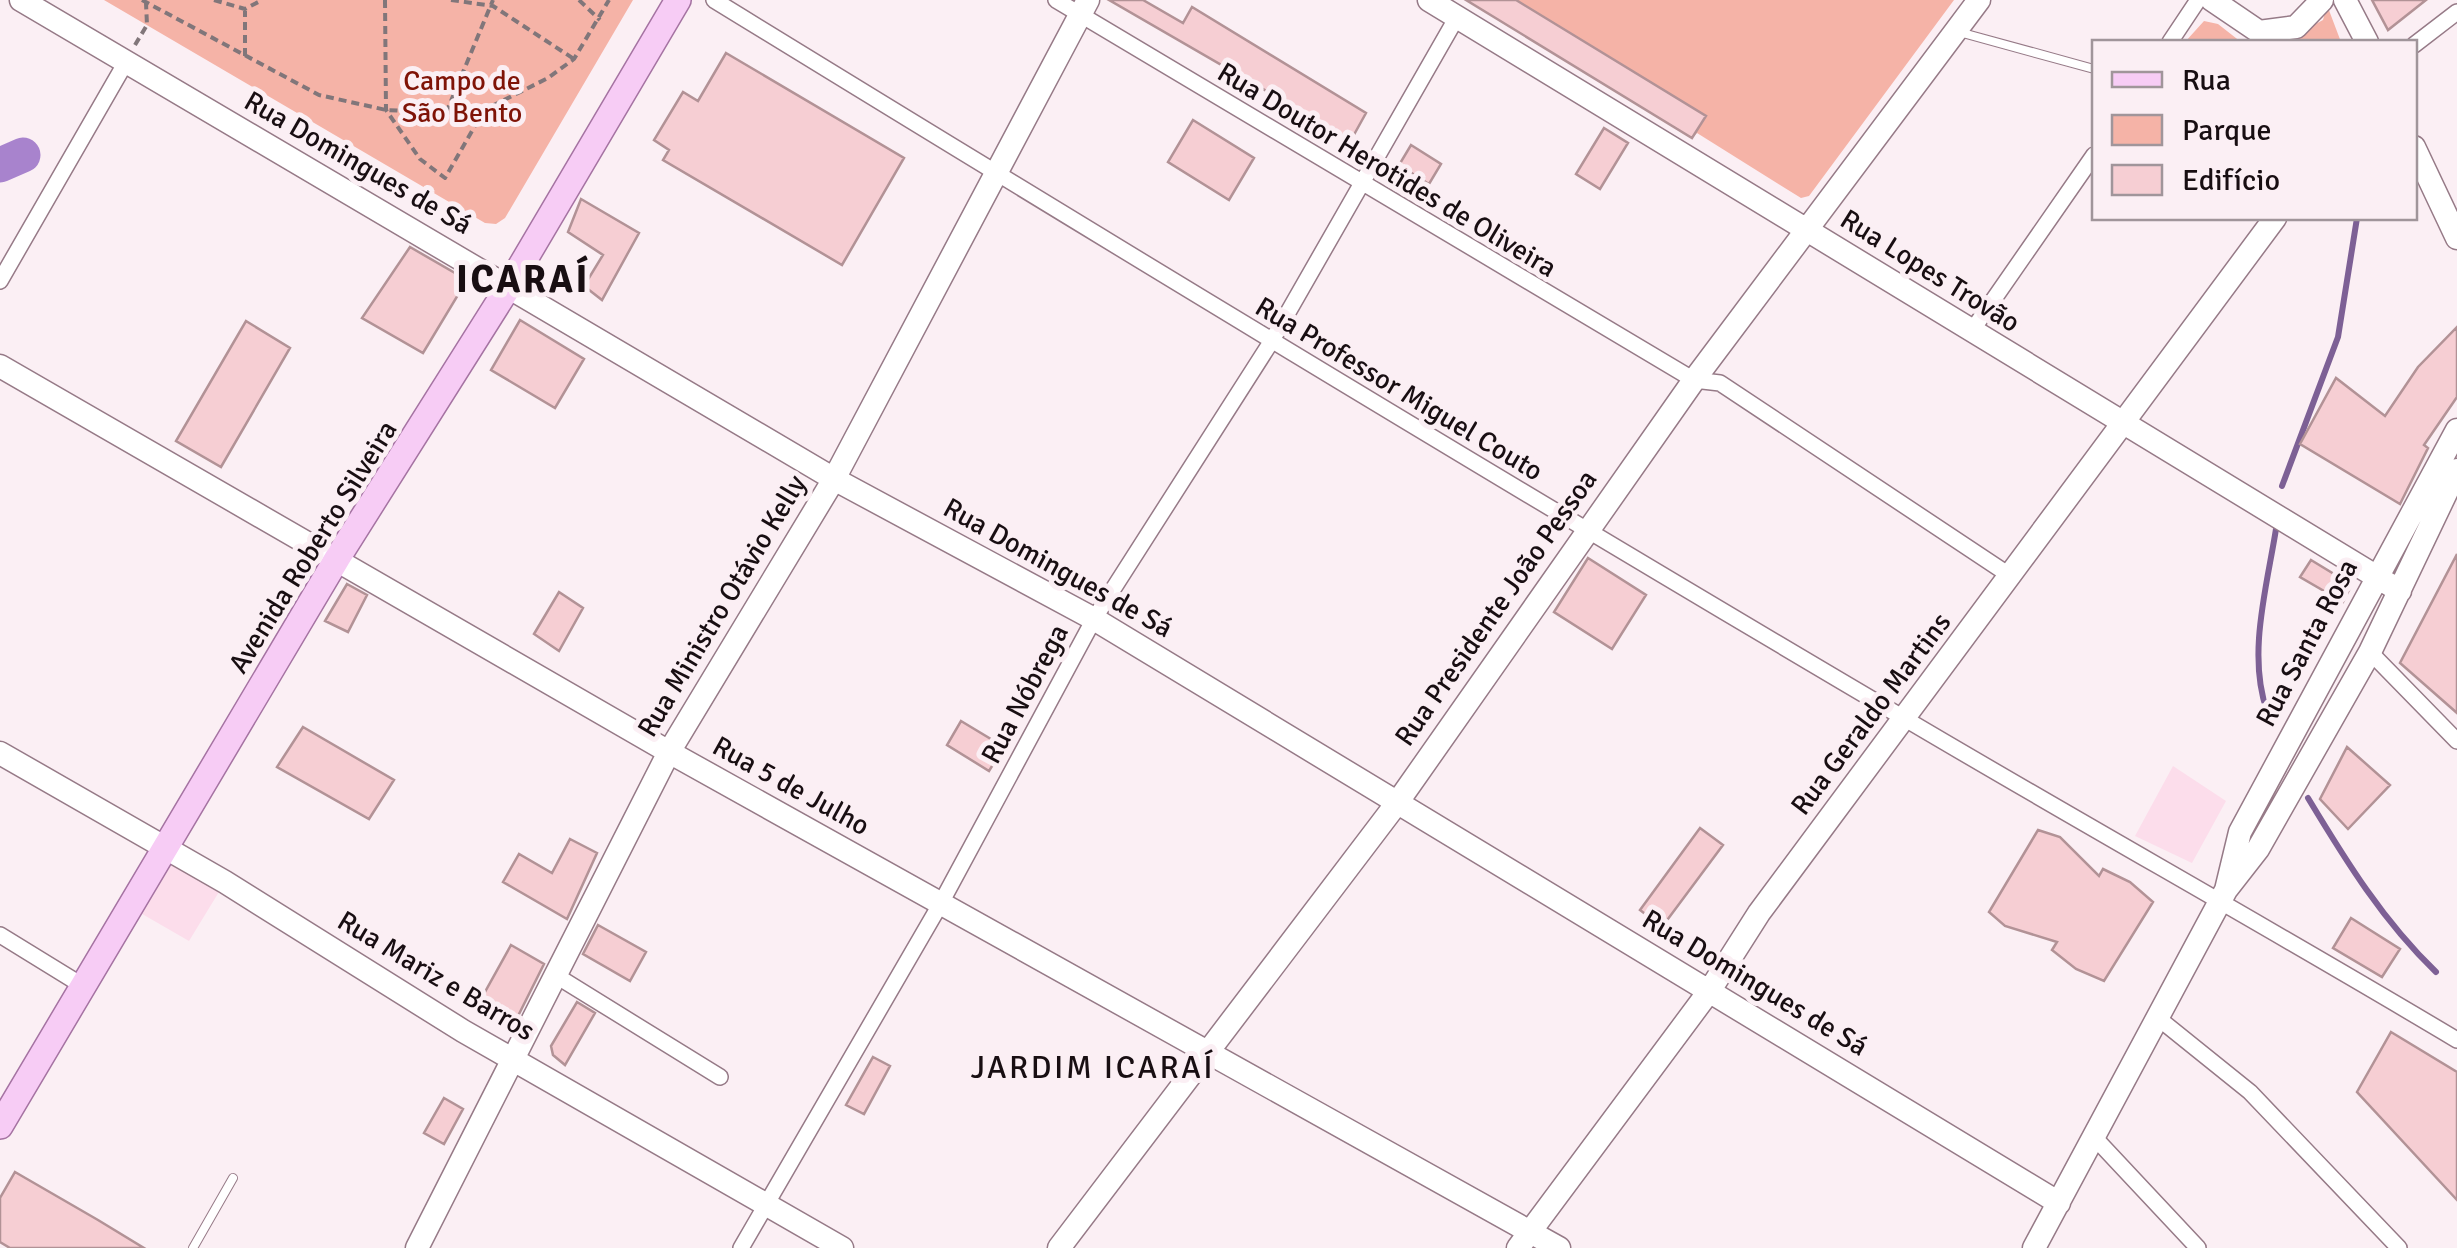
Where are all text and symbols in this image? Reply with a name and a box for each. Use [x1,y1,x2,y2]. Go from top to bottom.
legend [2092,40,2417,220]
street label: Rua Doutor Herotides de Oliveira [1211,55,1563,285]
text: Rua [2182,62,2231,99]
park label: Campo de São Bento [402,64,522,130]
street label: Rua Domingues de Sá [238,84,478,242]
text: Parque [2182,112,2272,149]
text: Edifício [2182,162,2280,199]
street label: Rua Lopes Trovão [1834,202,2026,340]
district label: ICARAÍ [456,255,590,303]
street label: Rua Professor Miguel Couto [1249,290,1549,488]
street label: Avenida Roberto Silveira [221,414,405,680]
street label: Rua Presidente João Pessoa [1388,463,1604,753]
street label: Rua Ministro Otávio Kelly [630,469,814,743]
street label: Rua Domingues de Sá [937,491,1179,645]
street label: Rua Santa Rosa [2249,554,2365,732]
street label: Rua Geraldo Martins [1784,606,1958,822]
street label: Rua Nóbrega [974,618,1076,770]
street label: Rua 5 de Julho [707,729,875,843]
street label: Rua Domingues de Sá [1636,902,1874,1064]
street label: Rua Mariz e Barros [331,904,541,1048]
district label: JARDIM ICARAÍ [971,1048,1215,1087]

